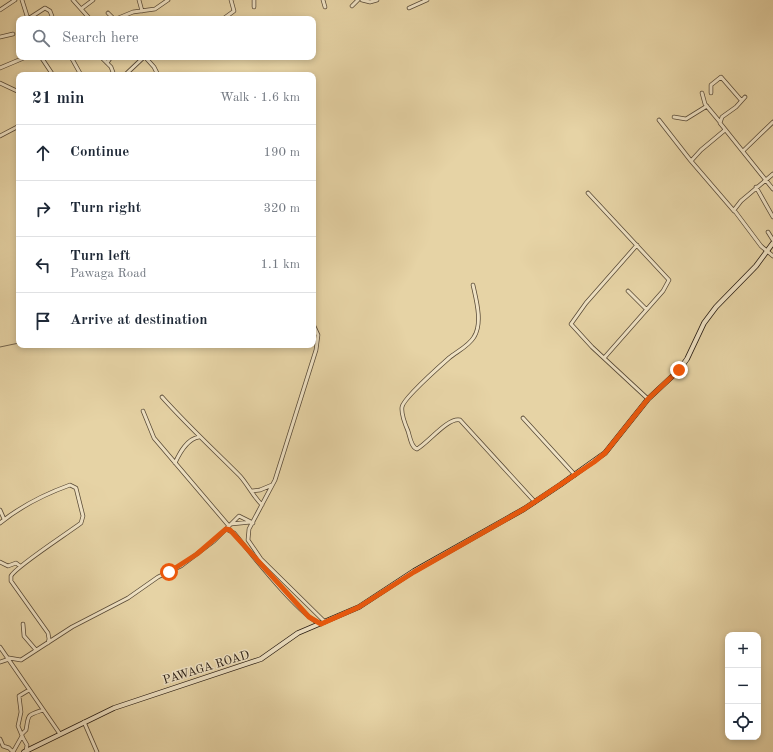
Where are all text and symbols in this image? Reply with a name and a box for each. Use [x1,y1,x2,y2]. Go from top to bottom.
search box [16,16,316,60]
icon: search [30,27,52,49]
text: Search here [62,31,139,46]
text: 21 min [32,90,85,107]
text: Walk · 1.6 km [220,91,300,104]
icon: ahead [32,142,54,164]
text: Continue [70,145,129,160]
text: 190 m [263,146,300,159]
icon: right [32,198,54,220]
text: Turn right [70,201,141,216]
text: 320 m [263,202,300,215]
text: Turn left [70,249,130,264]
icon: left [32,254,54,276]
text: 1.1 km [261,258,300,271]
text: Pawaga Road [70,267,147,280]
icon: arrive [32,310,54,332]
text: Arrive at destination [70,313,208,328]
route end [670,361,688,379]
route start [160,563,178,581]
map controls [725,632,761,740]
button: + [725,632,761,668]
street label: PAWAGA ROAD [162,649,251,687]
button: − [725,668,761,704]
button: locate [725,704,761,740]

